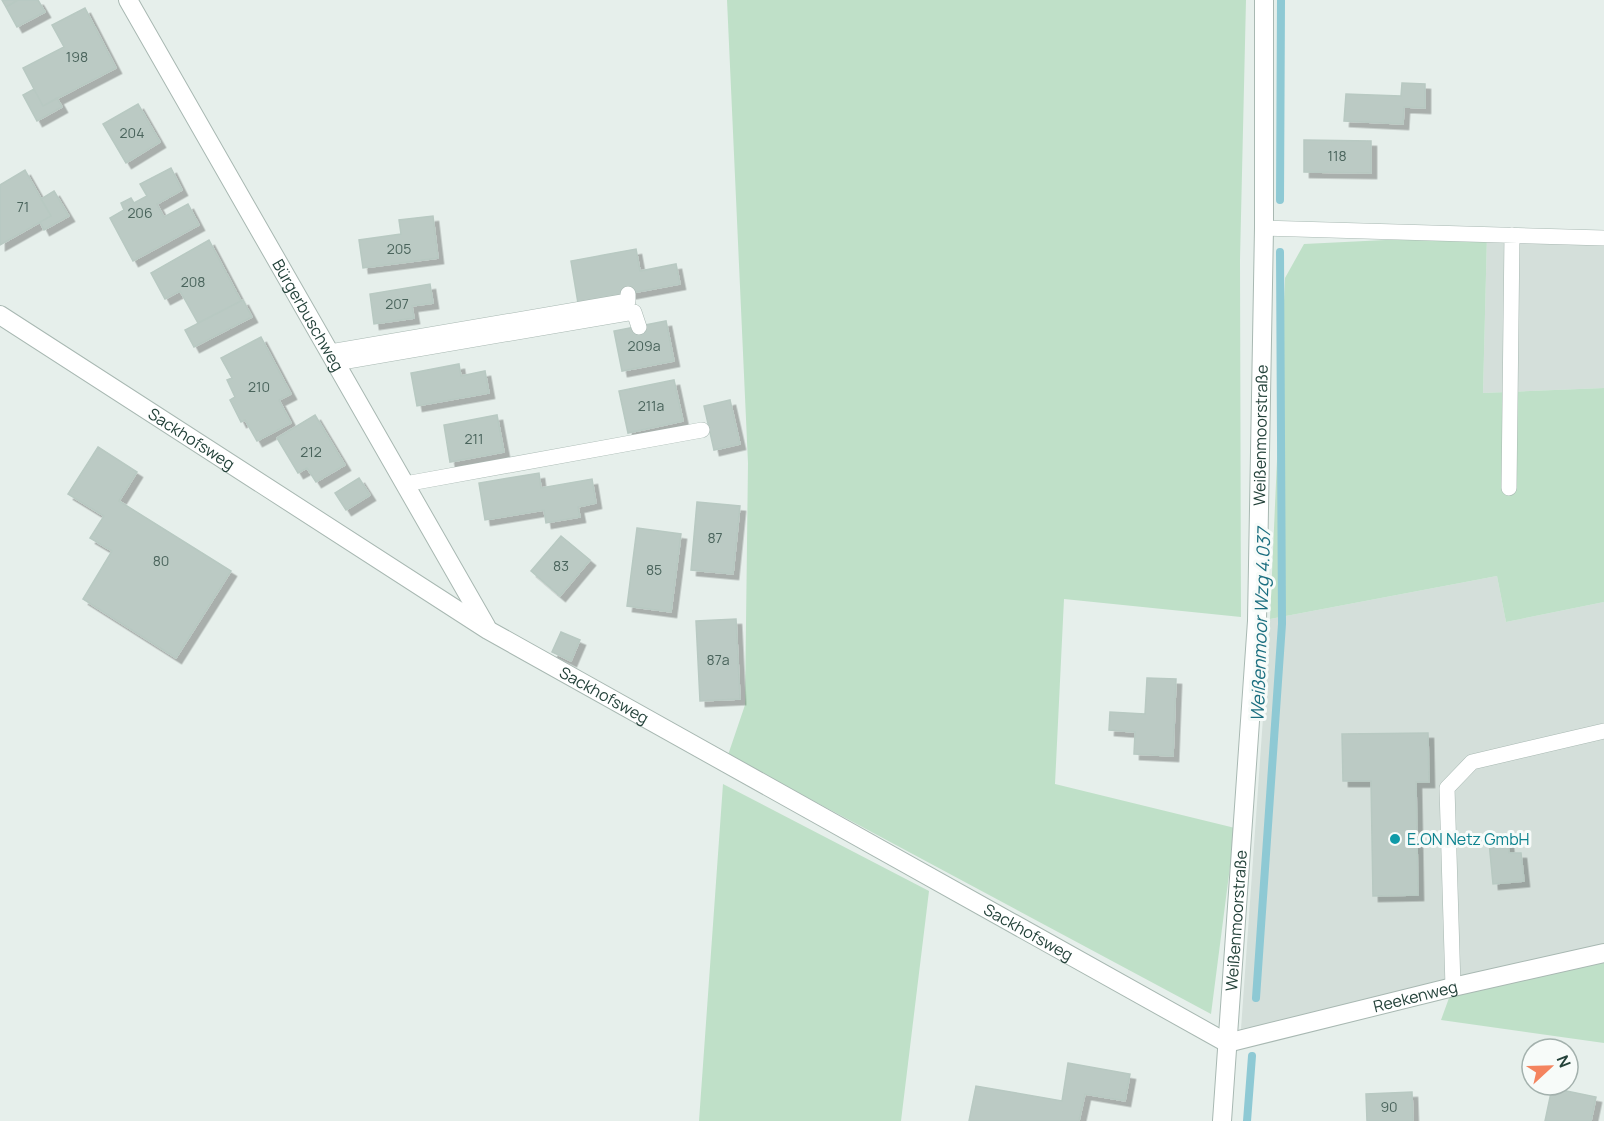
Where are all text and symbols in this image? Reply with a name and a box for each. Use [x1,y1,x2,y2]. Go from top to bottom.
house number: 198 [66,47,88,66]
house number: 204 [120,123,144,142]
house number: 118 [1327,146,1347,165]
house number: 71 [17,197,29,216]
house number: 206 [127,203,153,222]
house number: 205 [387,239,411,258]
street label: Bürgerbuschweg [267,255,349,375]
house number: 208 [181,272,205,291]
house number: 207 [385,294,409,313]
house number: 209a [628,336,660,355]
street label: Weißenmoorstraße [1248,364,1273,506]
house number: 210 [248,377,270,396]
house number: 211a [638,396,664,415]
street label: Sackhofsweg [144,403,239,475]
house number: 211 [465,429,483,448]
house number: 212 [300,442,322,461]
water label: Weißenmoor Wzg 4.037 [1245,525,1275,722]
house number: 87 [707,528,723,547]
house number: 80 [153,551,169,570]
house number: 83 [553,556,569,575]
house number: 85 [646,560,662,579]
house number: 87a [707,650,729,669]
street label: Sackhofsweg [556,661,653,729]
place label: E.ON Netz GmbH [1407,828,1530,850]
marker: E.ON Netz GmbH [1388,832,1402,846]
street label: Weißenmoorstraße [1220,849,1252,992]
street label: Sackhofsweg [980,898,1077,966]
street label: Reekenweg [1371,975,1460,1017]
north arrow [1520,1037,1580,1097]
text: N [1552,1052,1576,1071]
house number: 90 [1380,1097,1398,1116]

